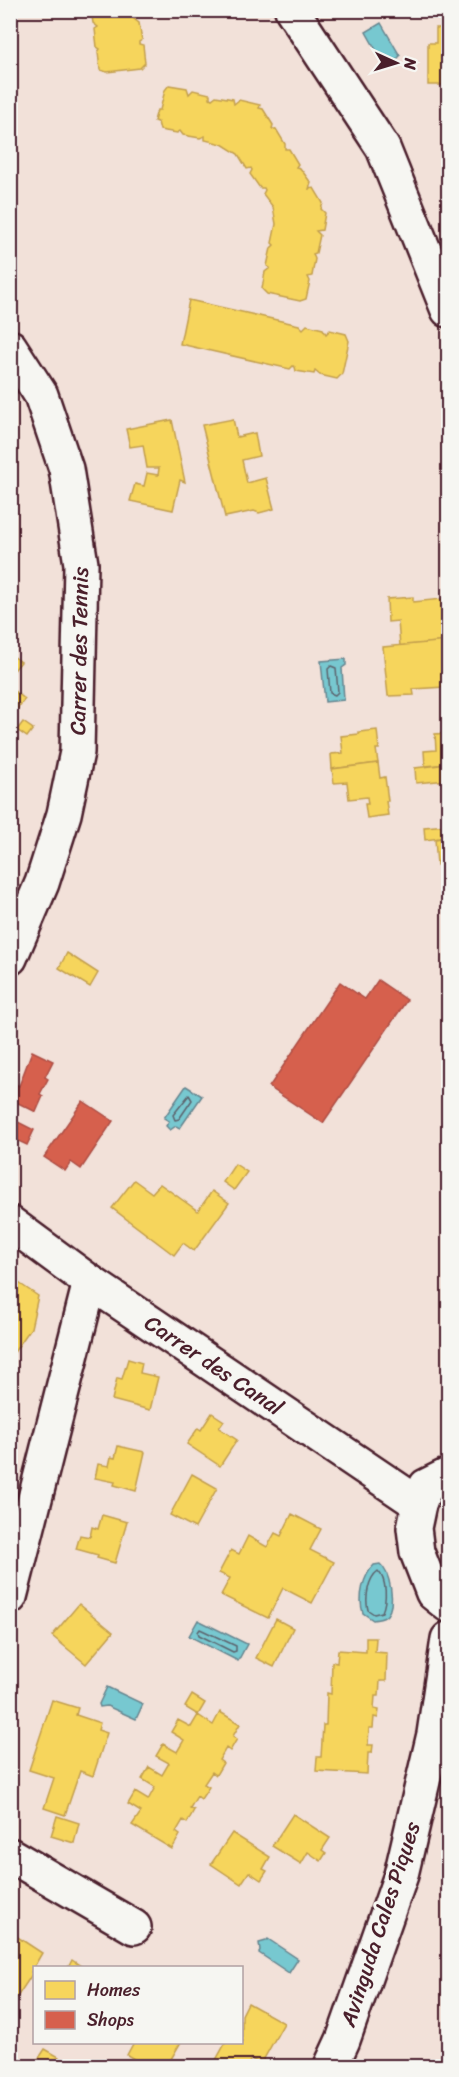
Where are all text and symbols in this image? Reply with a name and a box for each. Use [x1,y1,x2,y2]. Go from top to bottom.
north arrow [366,33,426,93]
text: N [396,56,425,71]
street label: Carrer des Tennis [58,566,100,736]
street label: Carrer des Canal [136,1304,292,1427]
street label: Avinguda Cales Piques [328,1815,432,2033]
legend [33,1966,243,2044]
text: Homes [87,1974,141,2006]
text: Shops [87,2004,134,2036]

